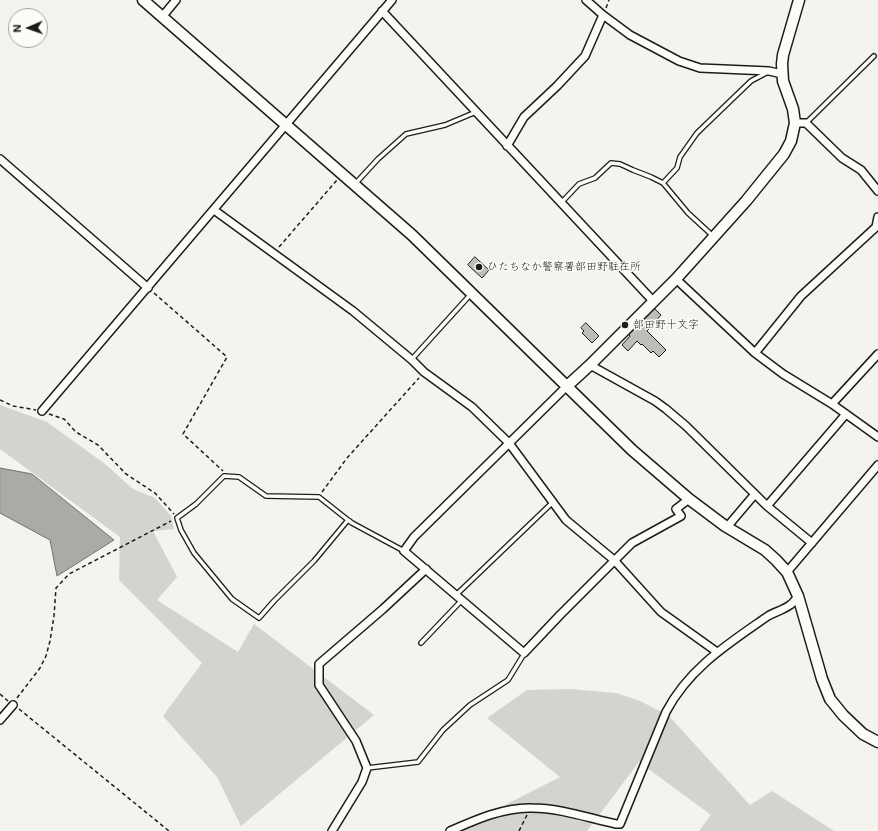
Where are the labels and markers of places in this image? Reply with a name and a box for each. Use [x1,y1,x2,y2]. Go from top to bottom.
place label: ひたちなか警察署部田野駐在所 [487,260,641,274]
marker: ひたちなか警察署部田野駐在所 [474,262,484,272]
place label: 部田野十文字 [633,318,699,332]
marker: 部田野十文字 [620,320,630,330]

